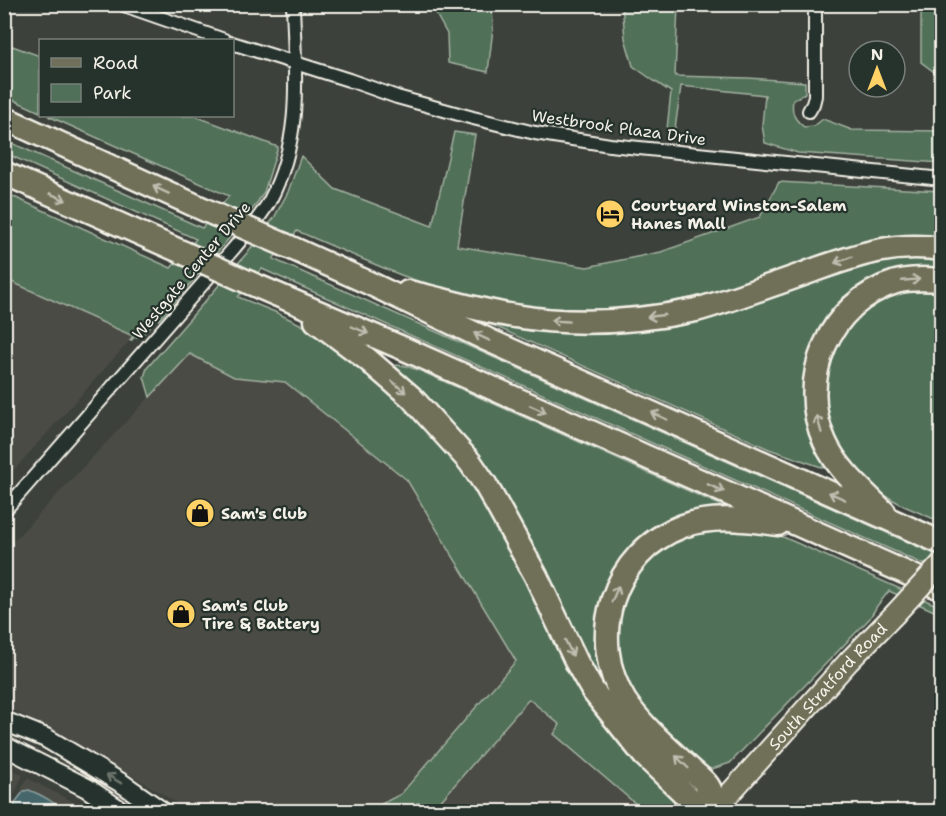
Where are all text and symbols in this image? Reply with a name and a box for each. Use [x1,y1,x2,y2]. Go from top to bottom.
legend [39,39,234,117]
north arrow [847,39,907,99]
text: N [871,44,883,65]
text: Road [93,51,138,75]
text: Park [93,81,132,105]
street label: Westbrook Plaza Drive [530,105,707,150]
one-way arrow [152,183,170,194]
one-way arrow [48,192,66,203]
place label: Courtyard Winston-Salem Hanes Mall [631,195,847,234]
street label: Westgate Center Drive [127,197,255,344]
hotel icon: Courtyard Winston-Salem Hanes Mall [594,198,626,230]
one-way arrow [834,256,853,267]
one-way arrow [901,274,921,285]
one-way arrow [647,310,667,321]
one-way arrow [550,315,570,326]
one-way arrow [350,325,369,336]
one-way arrow [473,330,491,342]
one-way arrow [391,380,406,394]
one-way arrow [529,403,547,415]
one-way arrow [651,410,669,422]
one-way arrow [813,415,824,434]
one-way arrow [707,483,725,495]
one-way arrow [829,490,847,502]
shop icon: Sam's Club [184,497,216,529]
place label: Sam's Club [221,503,307,524]
one-way arrow [610,585,621,603]
place label: Sam's Club Tire & Battery [202,595,320,634]
shop icon: Sam's Club Tire & Battery [165,598,197,630]
street label: South Stratford Road [764,618,892,755]
one-way arrow [564,638,576,656]
one-way arrow [674,754,689,769]
one-way arrow [106,773,123,785]

